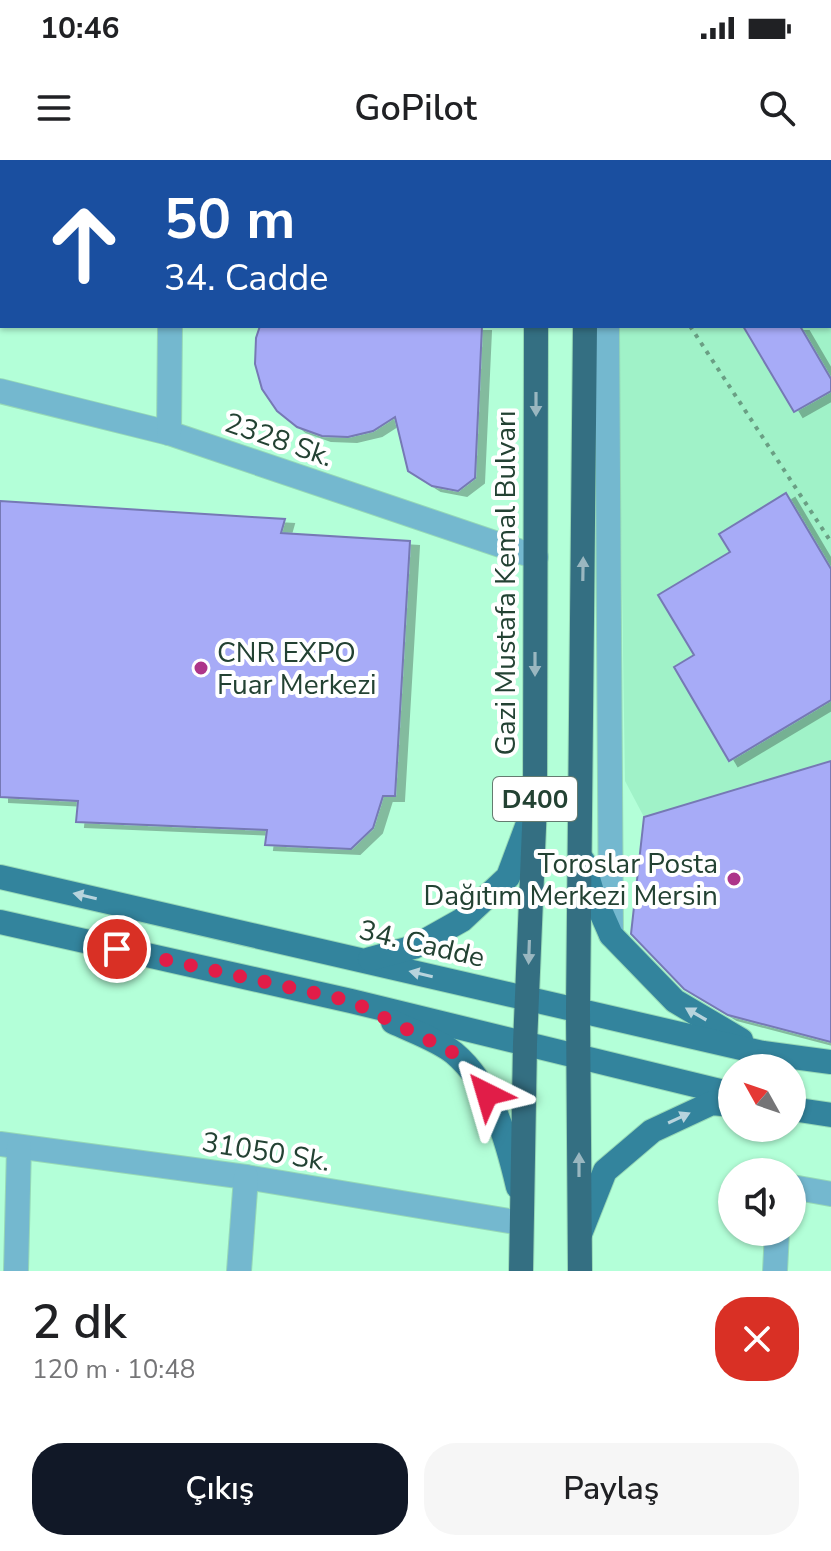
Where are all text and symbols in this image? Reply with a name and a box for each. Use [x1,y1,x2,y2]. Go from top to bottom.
text: 10:46 [40,8,119,49]
text: GoPilot [354,84,477,133]
icon: menu [32,86,76,130]
icon: search [755,86,799,130]
text: 50 m [164,181,295,258]
icon: ahead [32,192,136,296]
text: 34. Cadde [164,254,329,303]
one-way arrow [530,392,542,417]
street label: 2328 Sk. [219,404,338,476]
street label: Gazi Mustafa Kemal Bulvarı [487,410,525,756]
one-way arrow [577,556,589,581]
place label: CNR EXPO Fuar Merkezi [217,634,377,704]
one-way arrow [529,652,541,677]
marker: CNR EXPO Fuar Merkezi [192,659,210,677]
road number: D400 [493,777,577,821]
place label: Toroslar Posta Dağıtım Merkezi Mersin [423,845,718,915]
marker: Toroslar Posta Dağıtım Merkezi Mersin [725,870,743,888]
one-way arrow [73,889,98,902]
street label: 34. Cadde [355,911,488,977]
pin [83,915,151,983]
icon: arrive [95,927,139,971]
one-way arrow [522,940,535,965]
one-way arrow [408,967,433,979]
one-way arrow [685,1007,707,1021]
position arrow [445,1052,529,1136]
north arrow [718,1054,806,1142]
map controls [718,1054,806,1246]
one-way arrow [668,1111,691,1125]
street label: 31050 Sk. [199,1123,333,1181]
one-way arrow [573,1152,585,1177]
button: sound [718,1158,806,1246]
text: 2 dk [32,1289,127,1355]
button: close [715,1297,799,1381]
text: 120 m · 10:48 [32,1352,195,1387]
button: Çıkış [32,1443,408,1535]
button: Paylaş [424,1443,799,1535]

